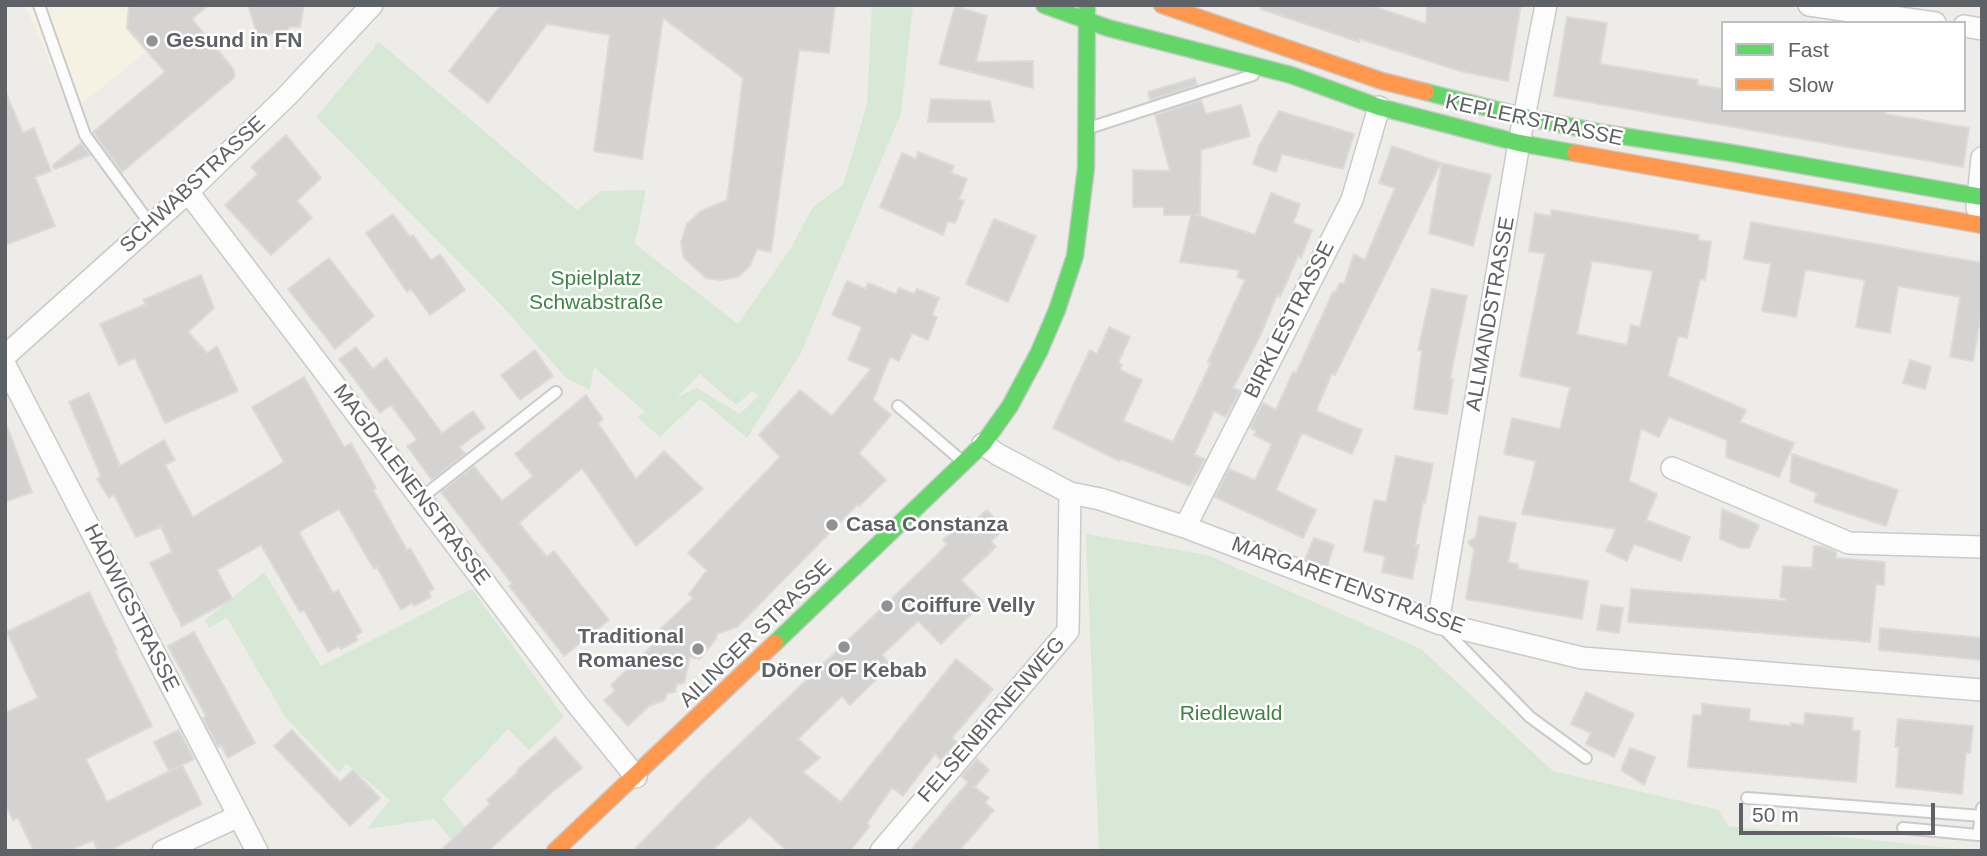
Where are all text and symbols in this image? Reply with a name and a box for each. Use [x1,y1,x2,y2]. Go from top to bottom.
legend [1721,21,1966,112]
place label: Gesund in FN [166,28,302,54]
marker: Gesund in FN [144,33,160,49]
text: Fast [1788,38,1829,61]
text: Slow [1788,73,1834,96]
street label: KEPLERSTRASSE [1443,90,1625,152]
street label: SCHWABSTRASSE [115,111,271,259]
street label: ALLMANDSTRASSE [1461,215,1521,413]
street label: BIRKLESTRASSE [1240,237,1340,403]
park label: Spielplatz Schwabstraße [529,266,663,316]
street label: MAGDALENENSTRASSE [327,380,495,590]
place label: Casa Constanza [846,512,1008,538]
marker: Casa Constanza [824,517,840,533]
street label: HADWIGSTRASSE [78,520,184,696]
street label: MARGARETENSTRASSE [1228,532,1468,640]
street label: AILINGER STRASSE [675,555,837,713]
place label: Coiffure Velly [901,593,1035,619]
marker: Coiffure Velly [879,598,895,614]
place label: Traditional Romanesc [578,624,684,674]
street label: FELSENBIRNENWEG [913,632,1071,808]
marker: Döner OF Kebab [836,639,852,655]
marker: Traditional Romanesc [690,641,706,657]
place label: Döner OF Kebab [761,658,927,684]
park label: Riedlewald [1180,701,1282,727]
scale bar [1742,790,1938,834]
text: 50 m [1752,803,1799,826]

